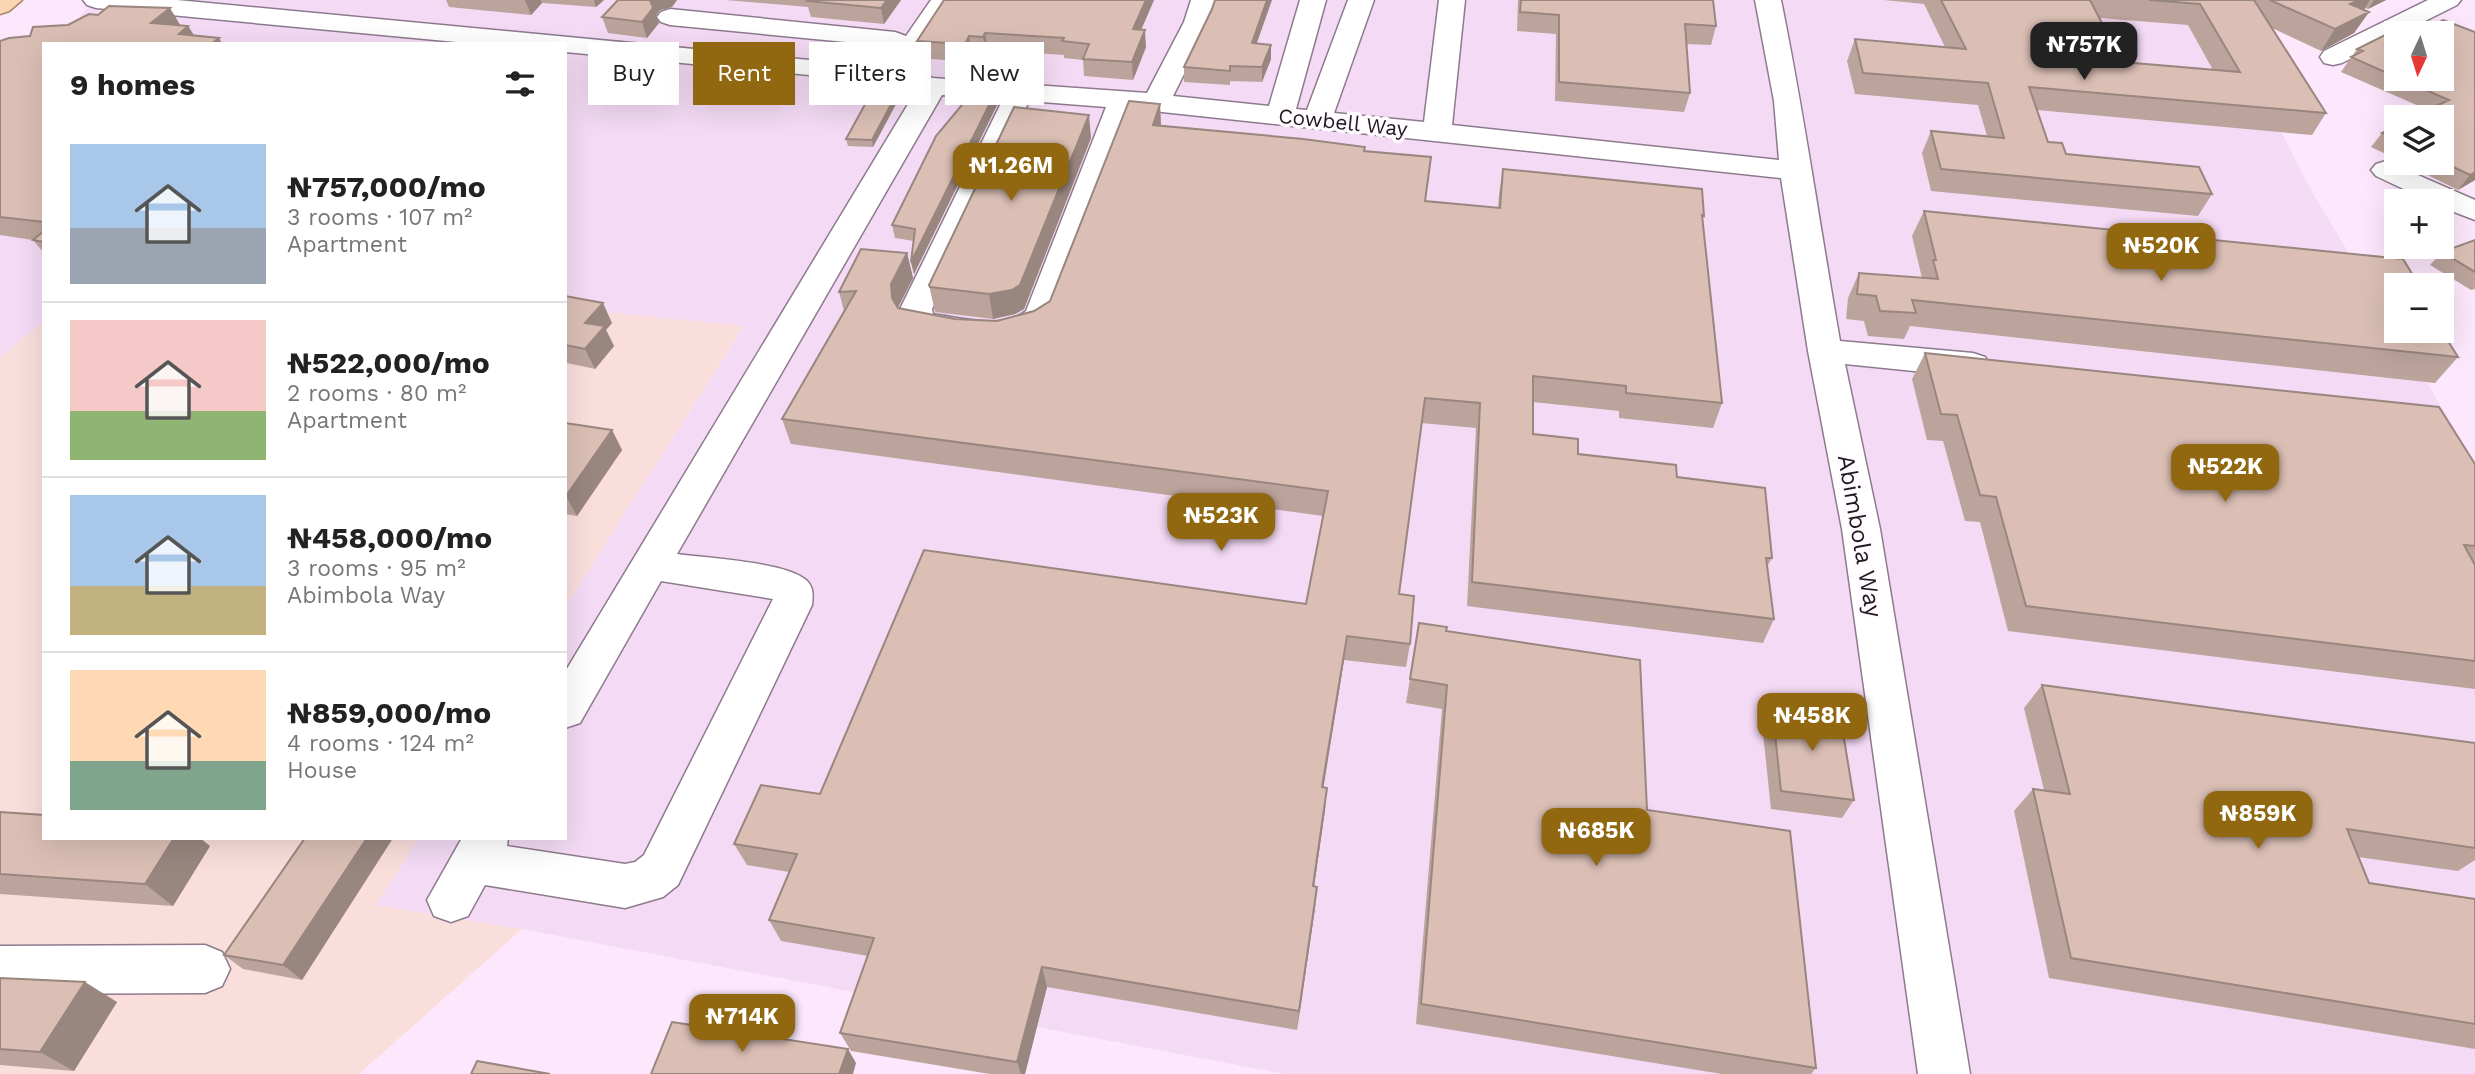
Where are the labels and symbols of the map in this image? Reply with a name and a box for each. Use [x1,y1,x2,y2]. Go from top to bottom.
north arrow [2384,21,2454,91]
pin: ₦757K [2035,22,2133,82]
street label: Cowbell Way [1277,103,1409,141]
pin: ₦1.26M [954,144,1068,203]
pin: ₦520K [2112,224,2210,283]
pin: ₦522K [2176,444,2274,504]
street label: Abimbola Way [1832,452,1888,620]
pin: ₦523K [1172,494,1270,553]
pin: ₦458K [1763,694,1861,753]
pin: ₦859K [2209,792,2307,851]
pin: ₦685K [1547,808,1645,868]
pin: ₦714K [693,995,791,1054]

